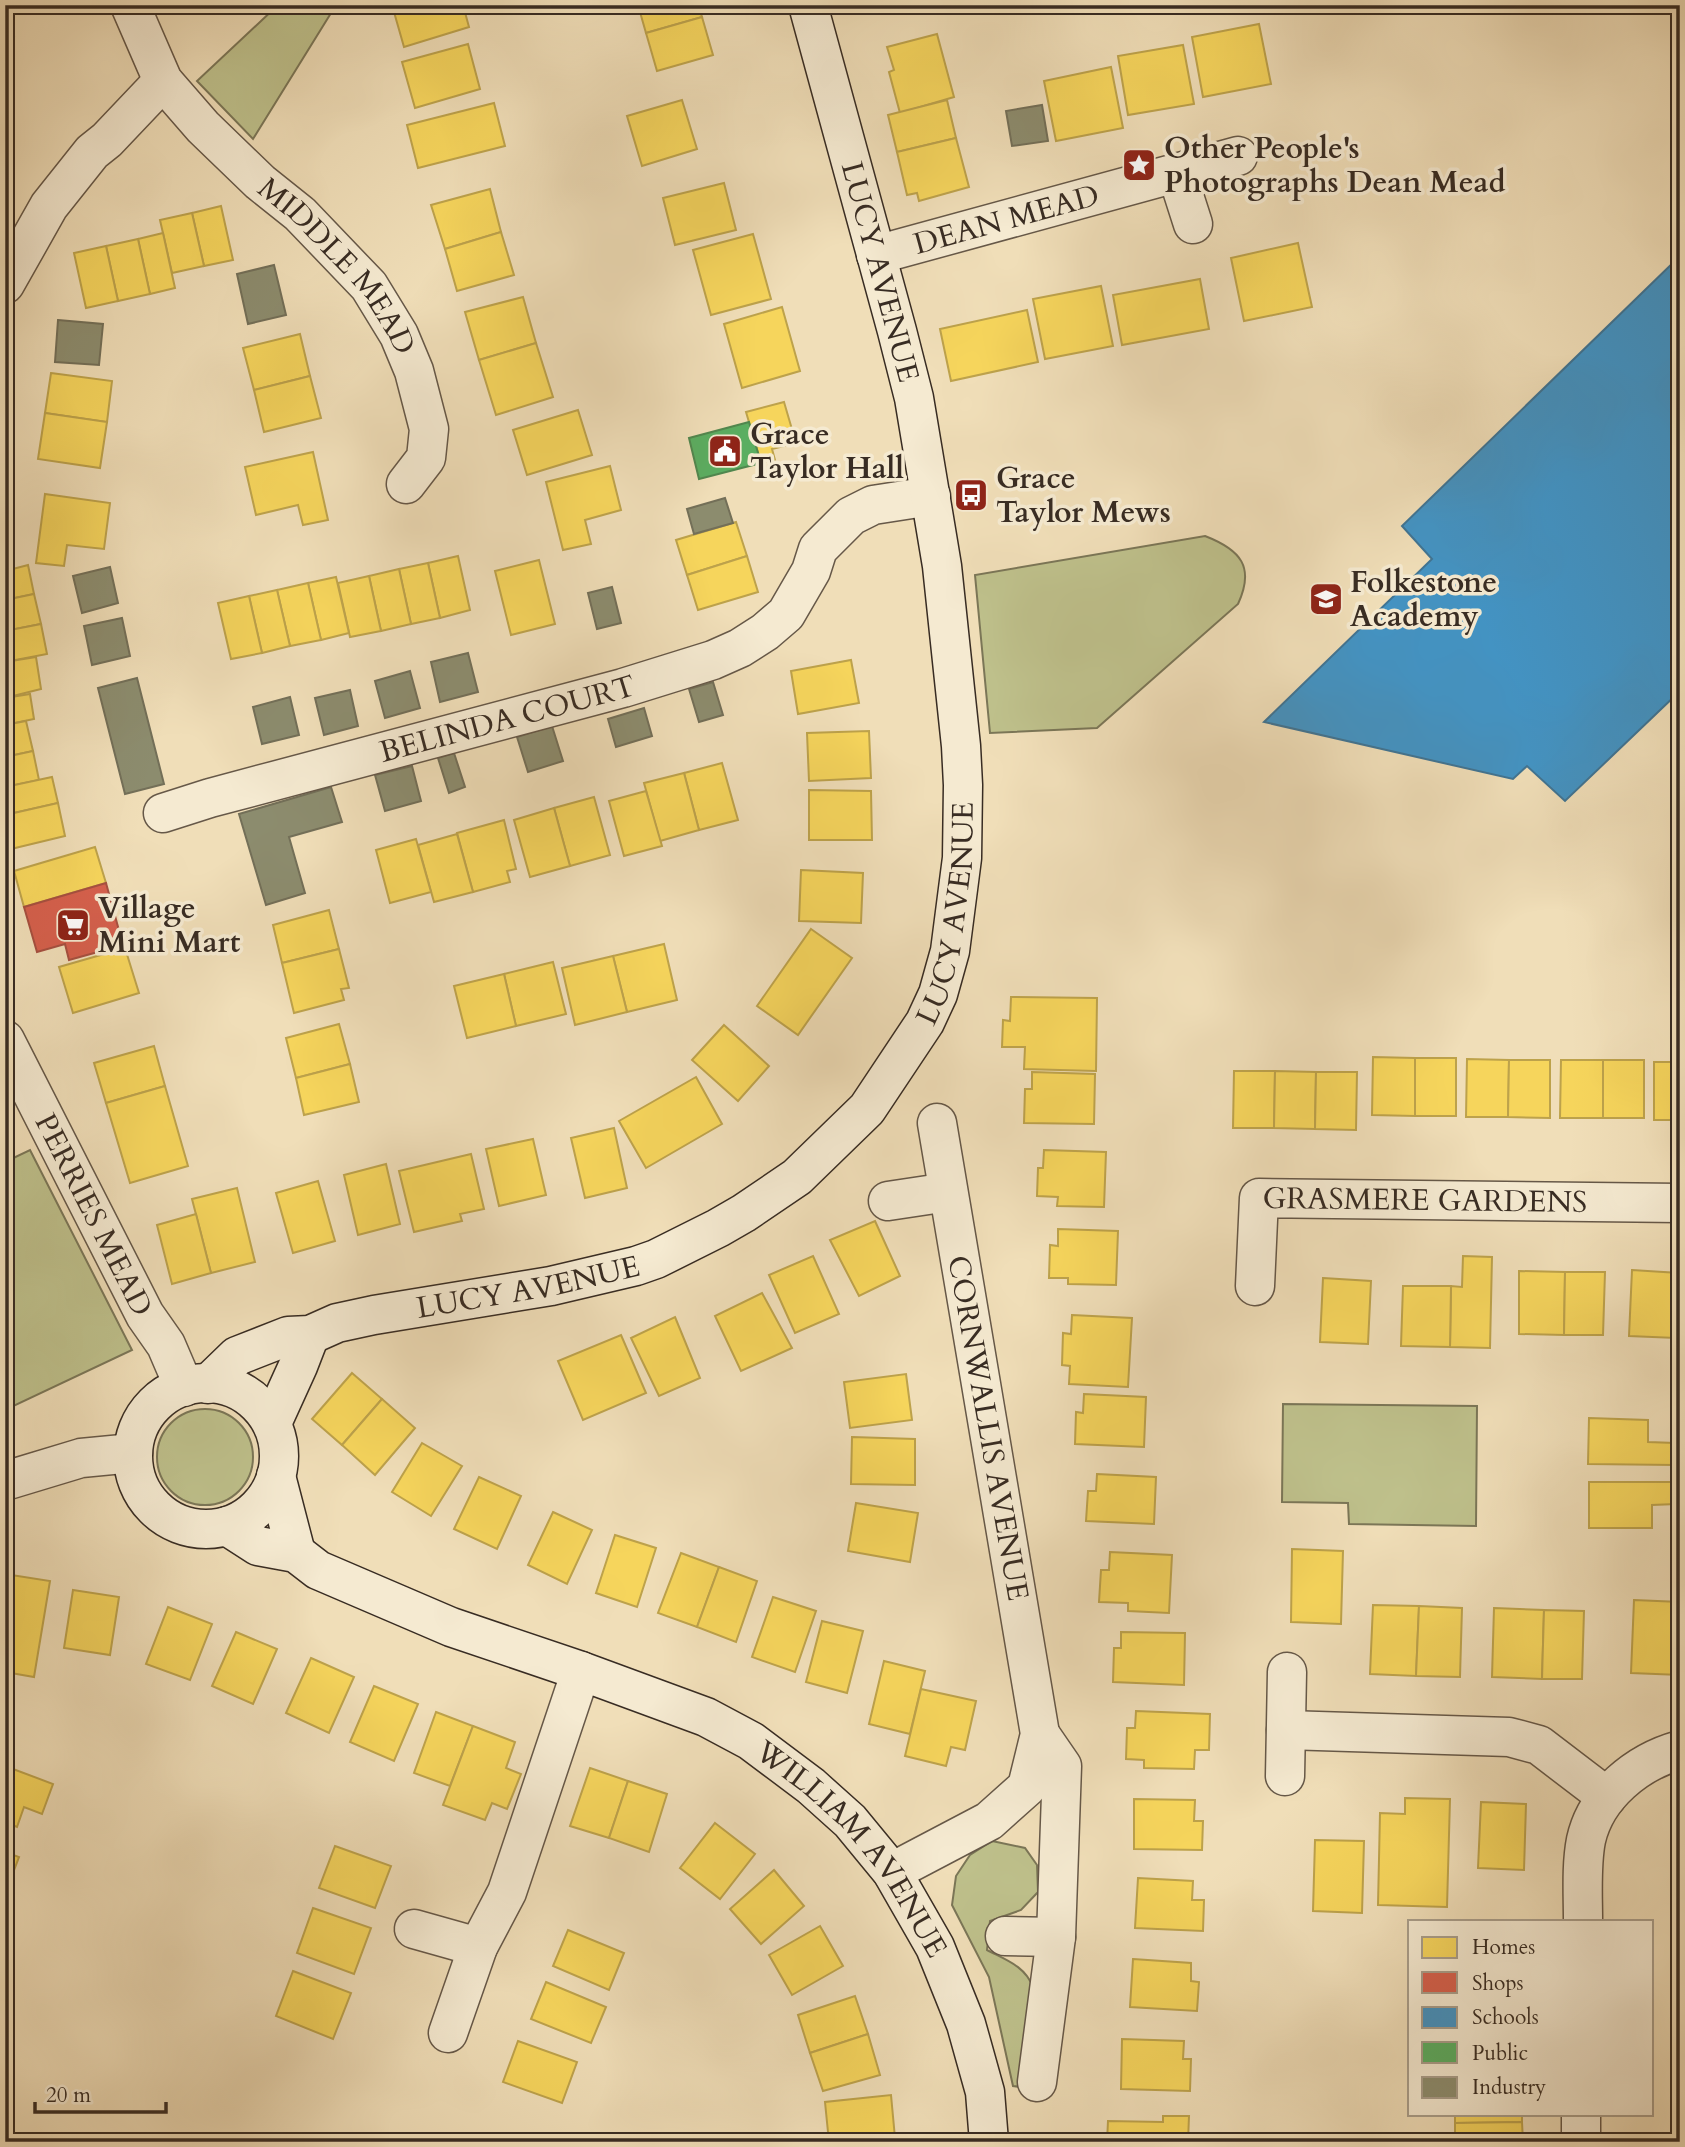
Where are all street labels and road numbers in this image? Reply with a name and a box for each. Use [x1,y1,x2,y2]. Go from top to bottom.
street label: LUCY AVENUE [831,157,929,387]
street label: MIDDLE MEAD [249,168,425,360]
street label: DEAN MEAD [909,175,1103,264]
street label: BELINDA COURT [375,665,640,772]
street label: LUCY AVENUE [906,802,983,1032]
street label: PERRIES MEAD [25,1106,163,1323]
street label: GRASMERE GARDENS [1262,1178,1587,1222]
street label: LUCY AVENUE [413,1245,644,1328]
street label: CORNWALLIS AVENUE [937,1252,1039,1604]
street label: WILLIAM AVENUE [746,1730,957,1965]

